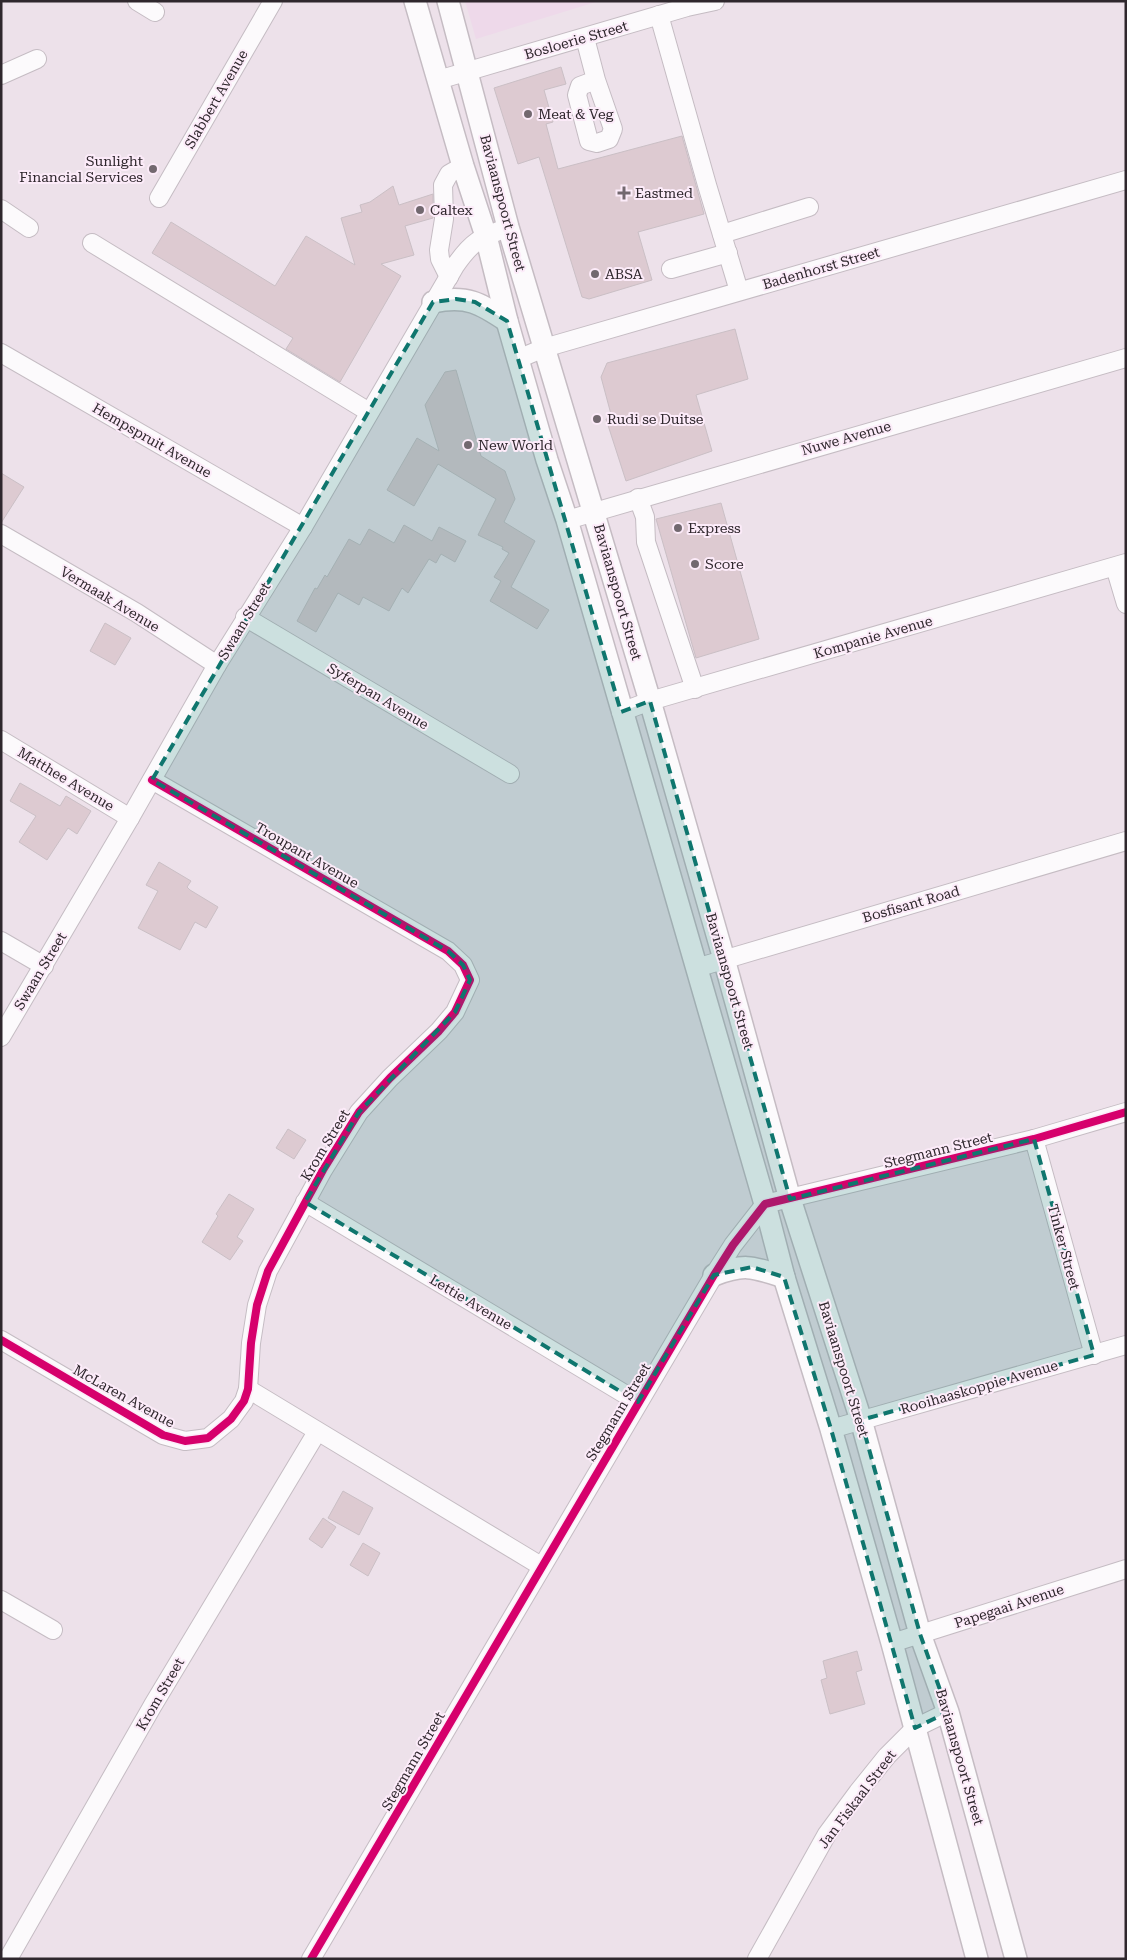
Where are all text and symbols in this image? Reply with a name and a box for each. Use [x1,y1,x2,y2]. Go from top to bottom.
street label: Bosloerie Street [522,18,630,62]
street label: Slabbert Avenue [181,47,251,151]
place label: Meat & Veg [538,106,614,122]
marker: Meat & Veg [522,108,534,120]
street label: Baviaanspoort Street [477,133,529,273]
place label: Sunlight Financial Services [19,153,143,185]
marker: Sunlight Financial Services [147,163,159,175]
place label: Eastmed [635,185,693,201]
marker: Eastmed [617,186,631,200]
place label: Caltex [430,202,473,218]
marker: Caltex [414,204,426,216]
street label: Badenhorst Street [761,244,881,292]
place label: ABSA [605,266,643,282]
marker: ABSA [589,268,601,280]
street label: Hempspruit Avenue [90,399,215,481]
place label: Rudi se Duitse [607,411,704,427]
marker: Rudi se Duitse [591,413,603,425]
street label: Nuwe Avenue [799,417,893,458]
place label: New World [478,437,553,453]
marker: New World [462,439,474,451]
place label: Express [688,520,741,536]
street label: Baviaanspoort Street [591,522,645,662]
marker: Express [672,522,684,534]
place label: Score [705,556,744,572]
marker: Score [689,558,701,570]
street label: Vermaak Avenue [58,563,163,635]
street label: Swaan Street [215,579,273,663]
street label: Kompanie Avenue [812,612,935,662]
street label: Syferpan Avenue [325,660,432,733]
street label: Matthee Avenue [15,744,117,814]
street label: Troupant Avenue [252,819,362,891]
street label: Bosfisant Road [861,882,961,926]
street label: Baviaanspoort Street [703,911,757,1051]
street label: Swaan Street [11,929,69,1013]
street label: Krom Street [297,1106,353,1184]
street label: Stegmann Street [882,1129,994,1171]
street label: Tinker Street [1045,1202,1083,1292]
street label: Lettie Avenue [427,1271,515,1333]
street label: Baviaanspoort Street [816,1299,872,1439]
street label: Rooihaaskoppie Avenue [898,1357,1060,1417]
street label: Stegmann Street [582,1360,654,1464]
street label: McLaren Avenue [70,1361,178,1431]
street label: Papegaai Avenue [952,1581,1066,1631]
street label: Krom Street [133,1655,187,1733]
street label: Baviaanspoort Street [933,1687,987,1827]
street label: Stegmann Street [378,1709,448,1813]
street label: Jan Fiskaal Street [815,1747,899,1851]

